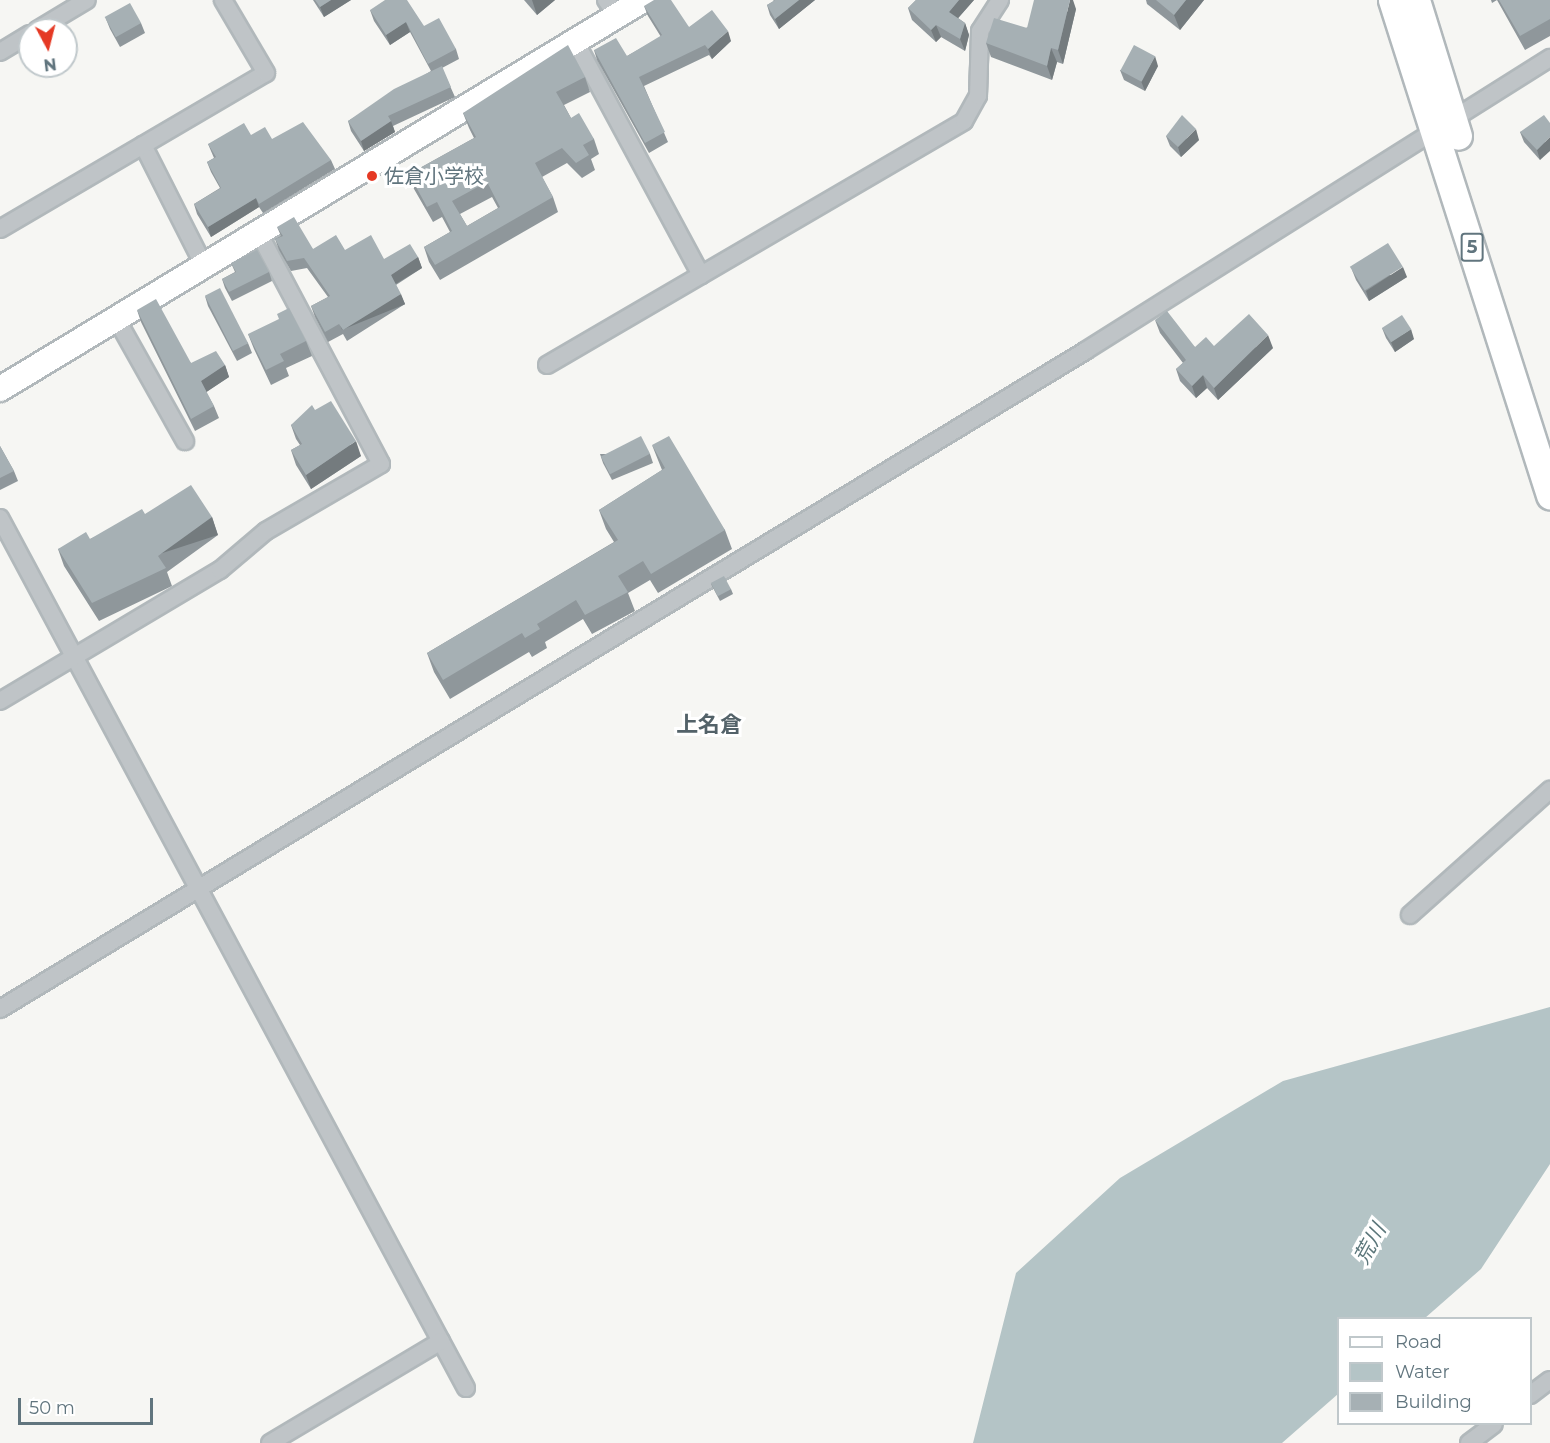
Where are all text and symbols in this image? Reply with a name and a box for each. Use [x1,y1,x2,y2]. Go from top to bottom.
north arrow [18,18,78,78]
text: N [42,54,58,75]
place label: 佐倉小学校 [384,164,484,188]
marker: 佐倉小学校 [365,169,379,183]
road number: 5 [1460,232,1484,262]
district label: 上名倉 [676,712,742,738]
water label: 荒川 [1349,1220,1391,1268]
legend [1337,1317,1532,1425]
text: Road [1395,1331,1442,1353]
text: Water [1395,1361,1450,1383]
scale bar [21,1386,156,1424]
text: Building [1395,1391,1472,1413]
text: 50 m [29,1397,75,1419]

